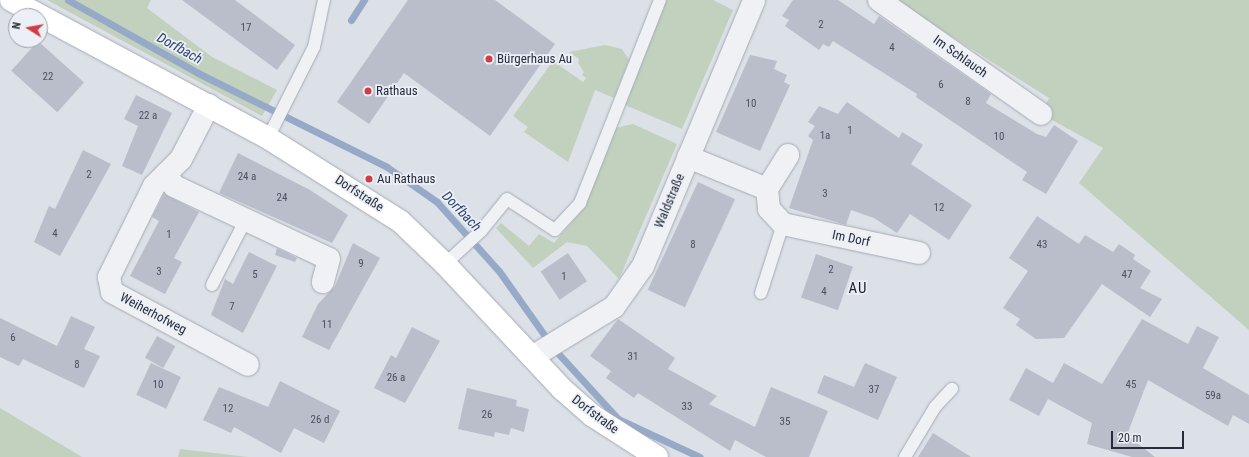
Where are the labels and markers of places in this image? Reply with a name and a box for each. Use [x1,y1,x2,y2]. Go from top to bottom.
place label: Bürgerhaus Au [497,51,572,67]
marker: Bürgerhaus Au [484,54,494,64]
place label: Rathaus [376,83,418,99]
marker: Rathaus [363,86,373,96]
place label: Au Rathaus [377,171,435,187]
marker: Au Rathaus [364,174,374,184]

